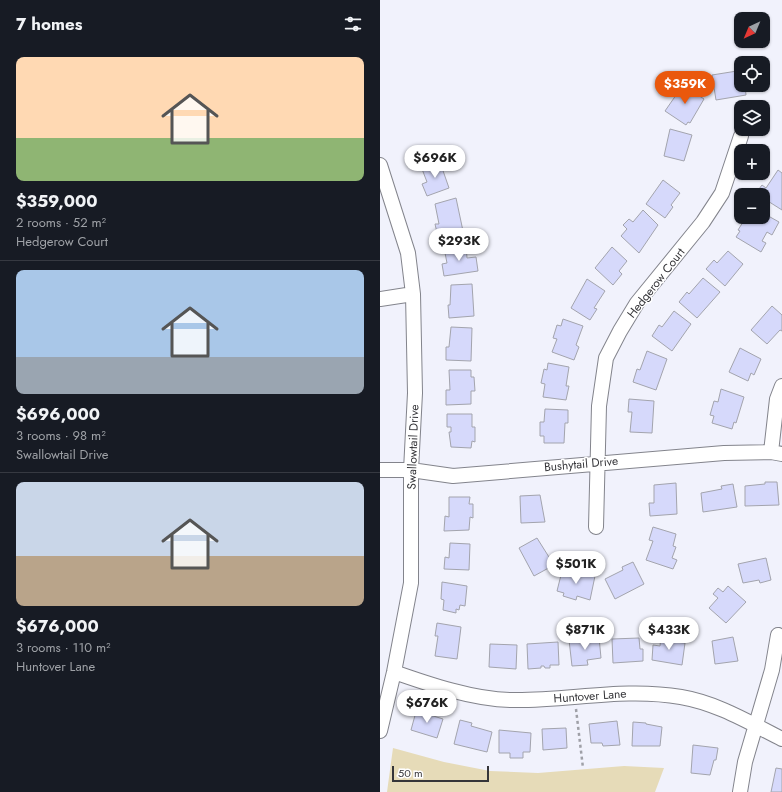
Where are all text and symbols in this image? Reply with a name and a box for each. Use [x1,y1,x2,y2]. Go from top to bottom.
text: 7 homes [16,12,83,36]
north arrow [734,12,770,48]
map controls [734,12,770,224]
icon: filters [342,13,364,35]
button: locate [734,56,770,92]
pin: $359K [657,71,713,105]
text: $359K [664,74,706,93]
icon: home [154,83,226,155]
button: layers [734,100,770,136]
button: + [734,144,770,180]
pin: $696K [407,145,463,179]
text: $696K [413,148,457,167]
button: − [734,188,770,224]
text: $359,000 [16,189,98,213]
text: 2 rooms · 52 m² [16,213,106,232]
pin: $293K [431,228,487,262]
text: $293K [438,231,480,250]
text: Hedgerow Court [16,232,108,251]
street label: Hedgerow Court [623,244,689,322]
icon: home [154,296,226,368]
text: $696,000 [16,402,100,426]
street label: Swallowtail Drive [403,404,423,490]
text: 3 rooms · 98 m² [16,426,106,445]
text: Swallowtail Drive [16,445,108,464]
street label: Bushytail Drive [543,452,619,476]
icon: home [154,508,226,580]
pin: $501K [548,551,604,585]
text: $501K [556,554,596,573]
text: $676,000 [16,614,99,638]
pin: $871K [557,617,613,651]
pin: $433K [641,617,697,651]
text: $871K [565,620,605,639]
text: $433K [648,620,690,639]
text: 3 rooms · 110 m² [16,638,111,657]
text: Huntover Lane [16,657,95,676]
street label: Huntover Lane [553,684,627,708]
pin: $676K [399,690,455,724]
text: $676K [406,693,448,712]
scale bar [392,764,489,783]
text: 50 m [398,765,423,781]

